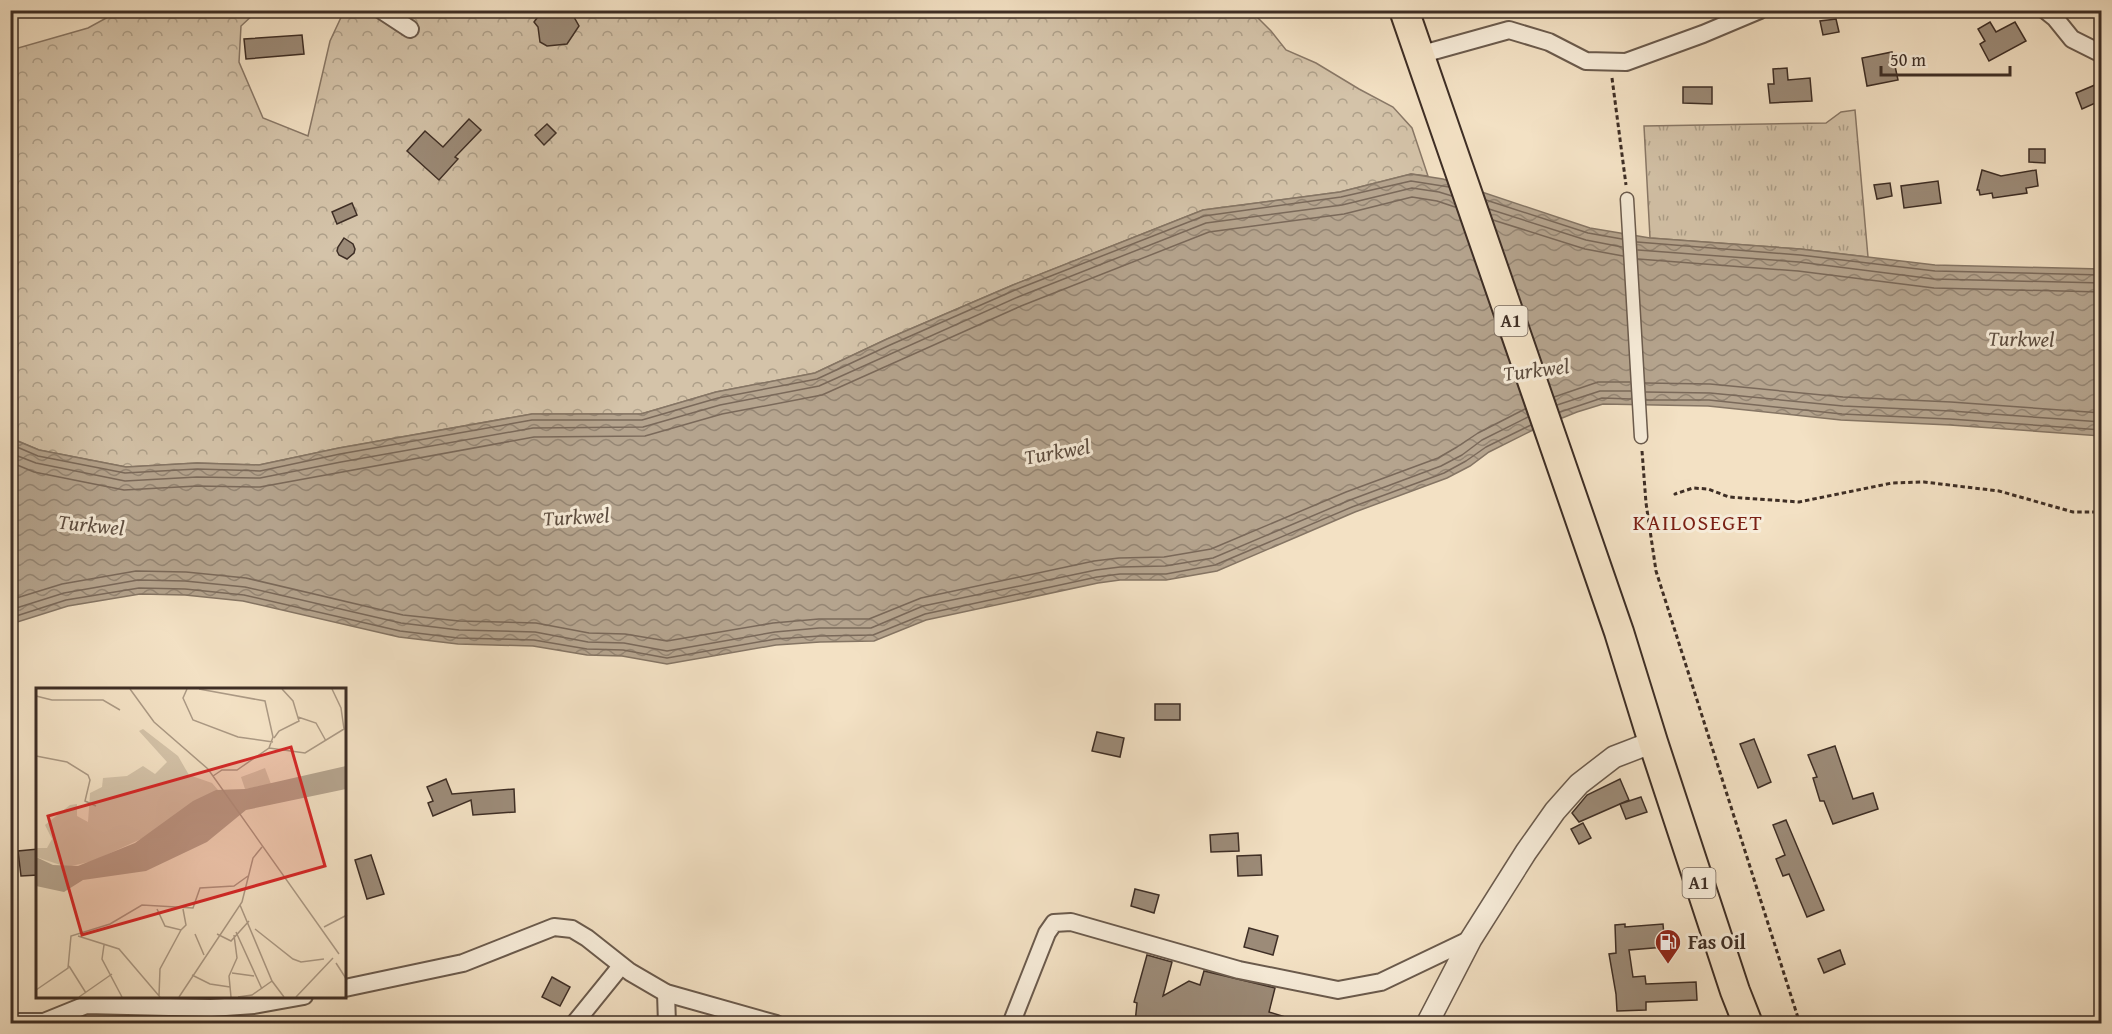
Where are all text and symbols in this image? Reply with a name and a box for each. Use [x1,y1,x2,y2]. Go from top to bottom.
scale bar [1881,39,2010,77]
text: 50 m [1890,46,1926,73]
road number: A1 [1494,306,1528,336]
water label: Turkwel [1988,322,2054,355]
water label: Turkwel [1501,350,1571,389]
water label: Turkwel [1022,430,1092,473]
water label: Turkwel [542,499,610,534]
water label: Turkwel [56,506,126,543]
district label: KAILOSEGET [1633,506,1763,538]
inset map [36,688,346,998]
road number: A1 [1682,868,1716,898]
fuel station icon: Fas Oil [1653,927,1683,965]
place label: Fas Oil [1688,927,1746,956]

